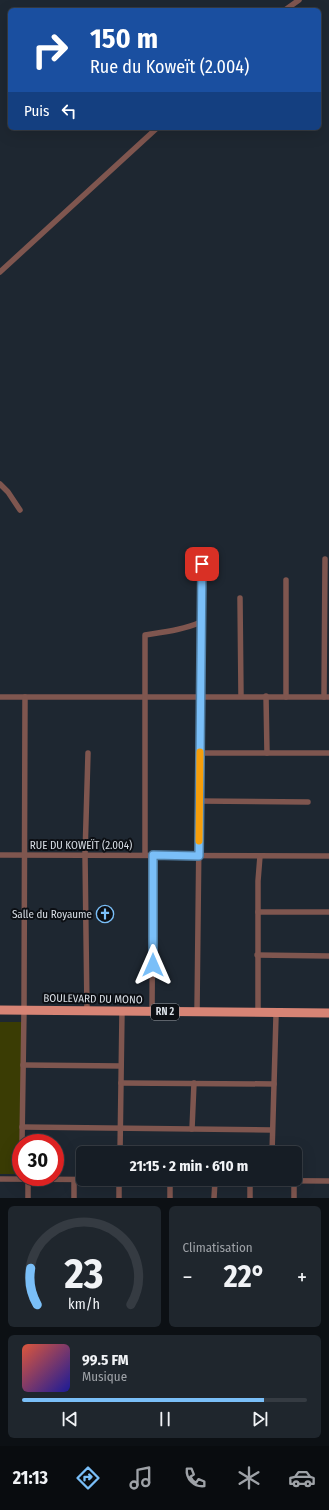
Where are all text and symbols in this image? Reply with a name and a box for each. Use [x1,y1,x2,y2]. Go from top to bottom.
text: 150 m [90,22,158,55]
icon: right [24,24,76,76]
text: Rue du Koweït (2.004) [90,56,249,78]
icon: left [58,100,80,122]
text: Puis [24,102,50,120]
pin [185,547,219,581]
icon: arrive [191,553,213,575]
street label: RUE DU KOWEÏT (2.004) [30,839,132,852]
church icon: Salle du Royaume [95,904,115,924]
place label: Salle du Royaume [12,908,92,921]
position arrow [132,944,174,986]
street label: BOULEVARD DU MONO [43,992,143,1006]
road number: RN 2 [151,1004,179,1020]
speed limit sign: 30 [12,1134,64,1186]
text: 21:15 · 2 min · 610 m [130,1157,248,1175]
text: Climatisation [183,1240,253,1255]
text: 23 [64,1248,104,1298]
text: 22° [224,1259,266,1295]
text: − [183,1264,192,1291]
text: + [297,1264,307,1291]
text: km/h [68,1295,100,1312]
text: 99.5 FM [82,1351,129,1369]
text: Musique [82,1369,127,1384]
icon: previous [59,1408,81,1430]
icon: pause [154,1408,176,1430]
icon: next [249,1408,271,1430]
icon: directions [74,1464,102,1492]
icon: music [127,1464,155,1492]
icon: phone [181,1464,209,1492]
icon: climate [235,1464,263,1492]
icon: car [288,1464,316,1492]
text: 21:13 [13,1467,48,1489]

